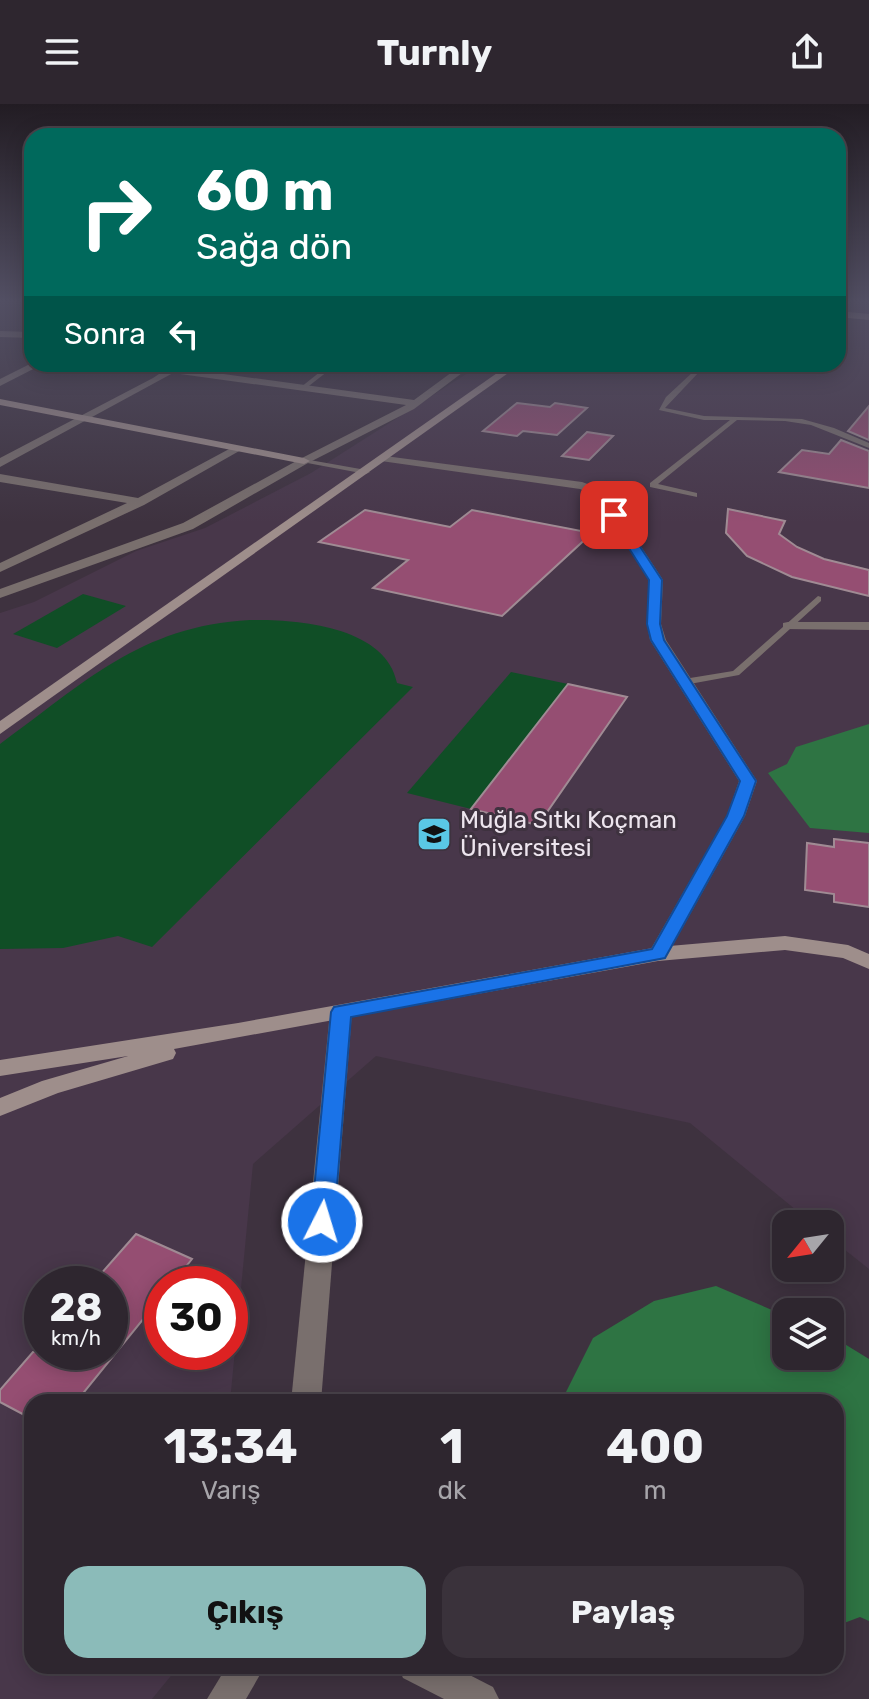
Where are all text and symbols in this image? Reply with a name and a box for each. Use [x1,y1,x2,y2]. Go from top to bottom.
icon: menu [40,30,84,74]
icon: share [785,30,829,74]
text: Turnly [377,31,492,74]
text: 60 m [196,158,334,224]
icon: right [64,160,168,264]
text: Sağa dön [196,225,352,268]
icon: left [162,312,206,356]
text: Sonra [64,316,146,352]
pin [580,481,648,549]
icon: arrive [592,493,636,537]
place label: Muğla Sıtkı Koçman Üniversitesi [460,806,677,862]
school or university icon: Muğla Sıtkı Koçman Üniversitesi [415,815,453,853]
position arrow [280,1180,364,1264]
north arrow [772,1210,844,1282]
map controls [772,1210,844,1370]
speed limit sign: 30 [144,1266,248,1370]
text: 28 [49,1284,103,1331]
button: layers [772,1298,844,1370]
text: km/h [51,1326,101,1350]
text: 13:34 [164,1418,298,1475]
text: 1 [440,1418,464,1475]
text: 400 [606,1418,704,1475]
text: Varış [201,1475,260,1506]
text: dk [437,1475,466,1506]
text: m [644,1475,667,1506]
button: Çıkış [64,1566,426,1658]
button: Paylaş [442,1566,804,1658]

